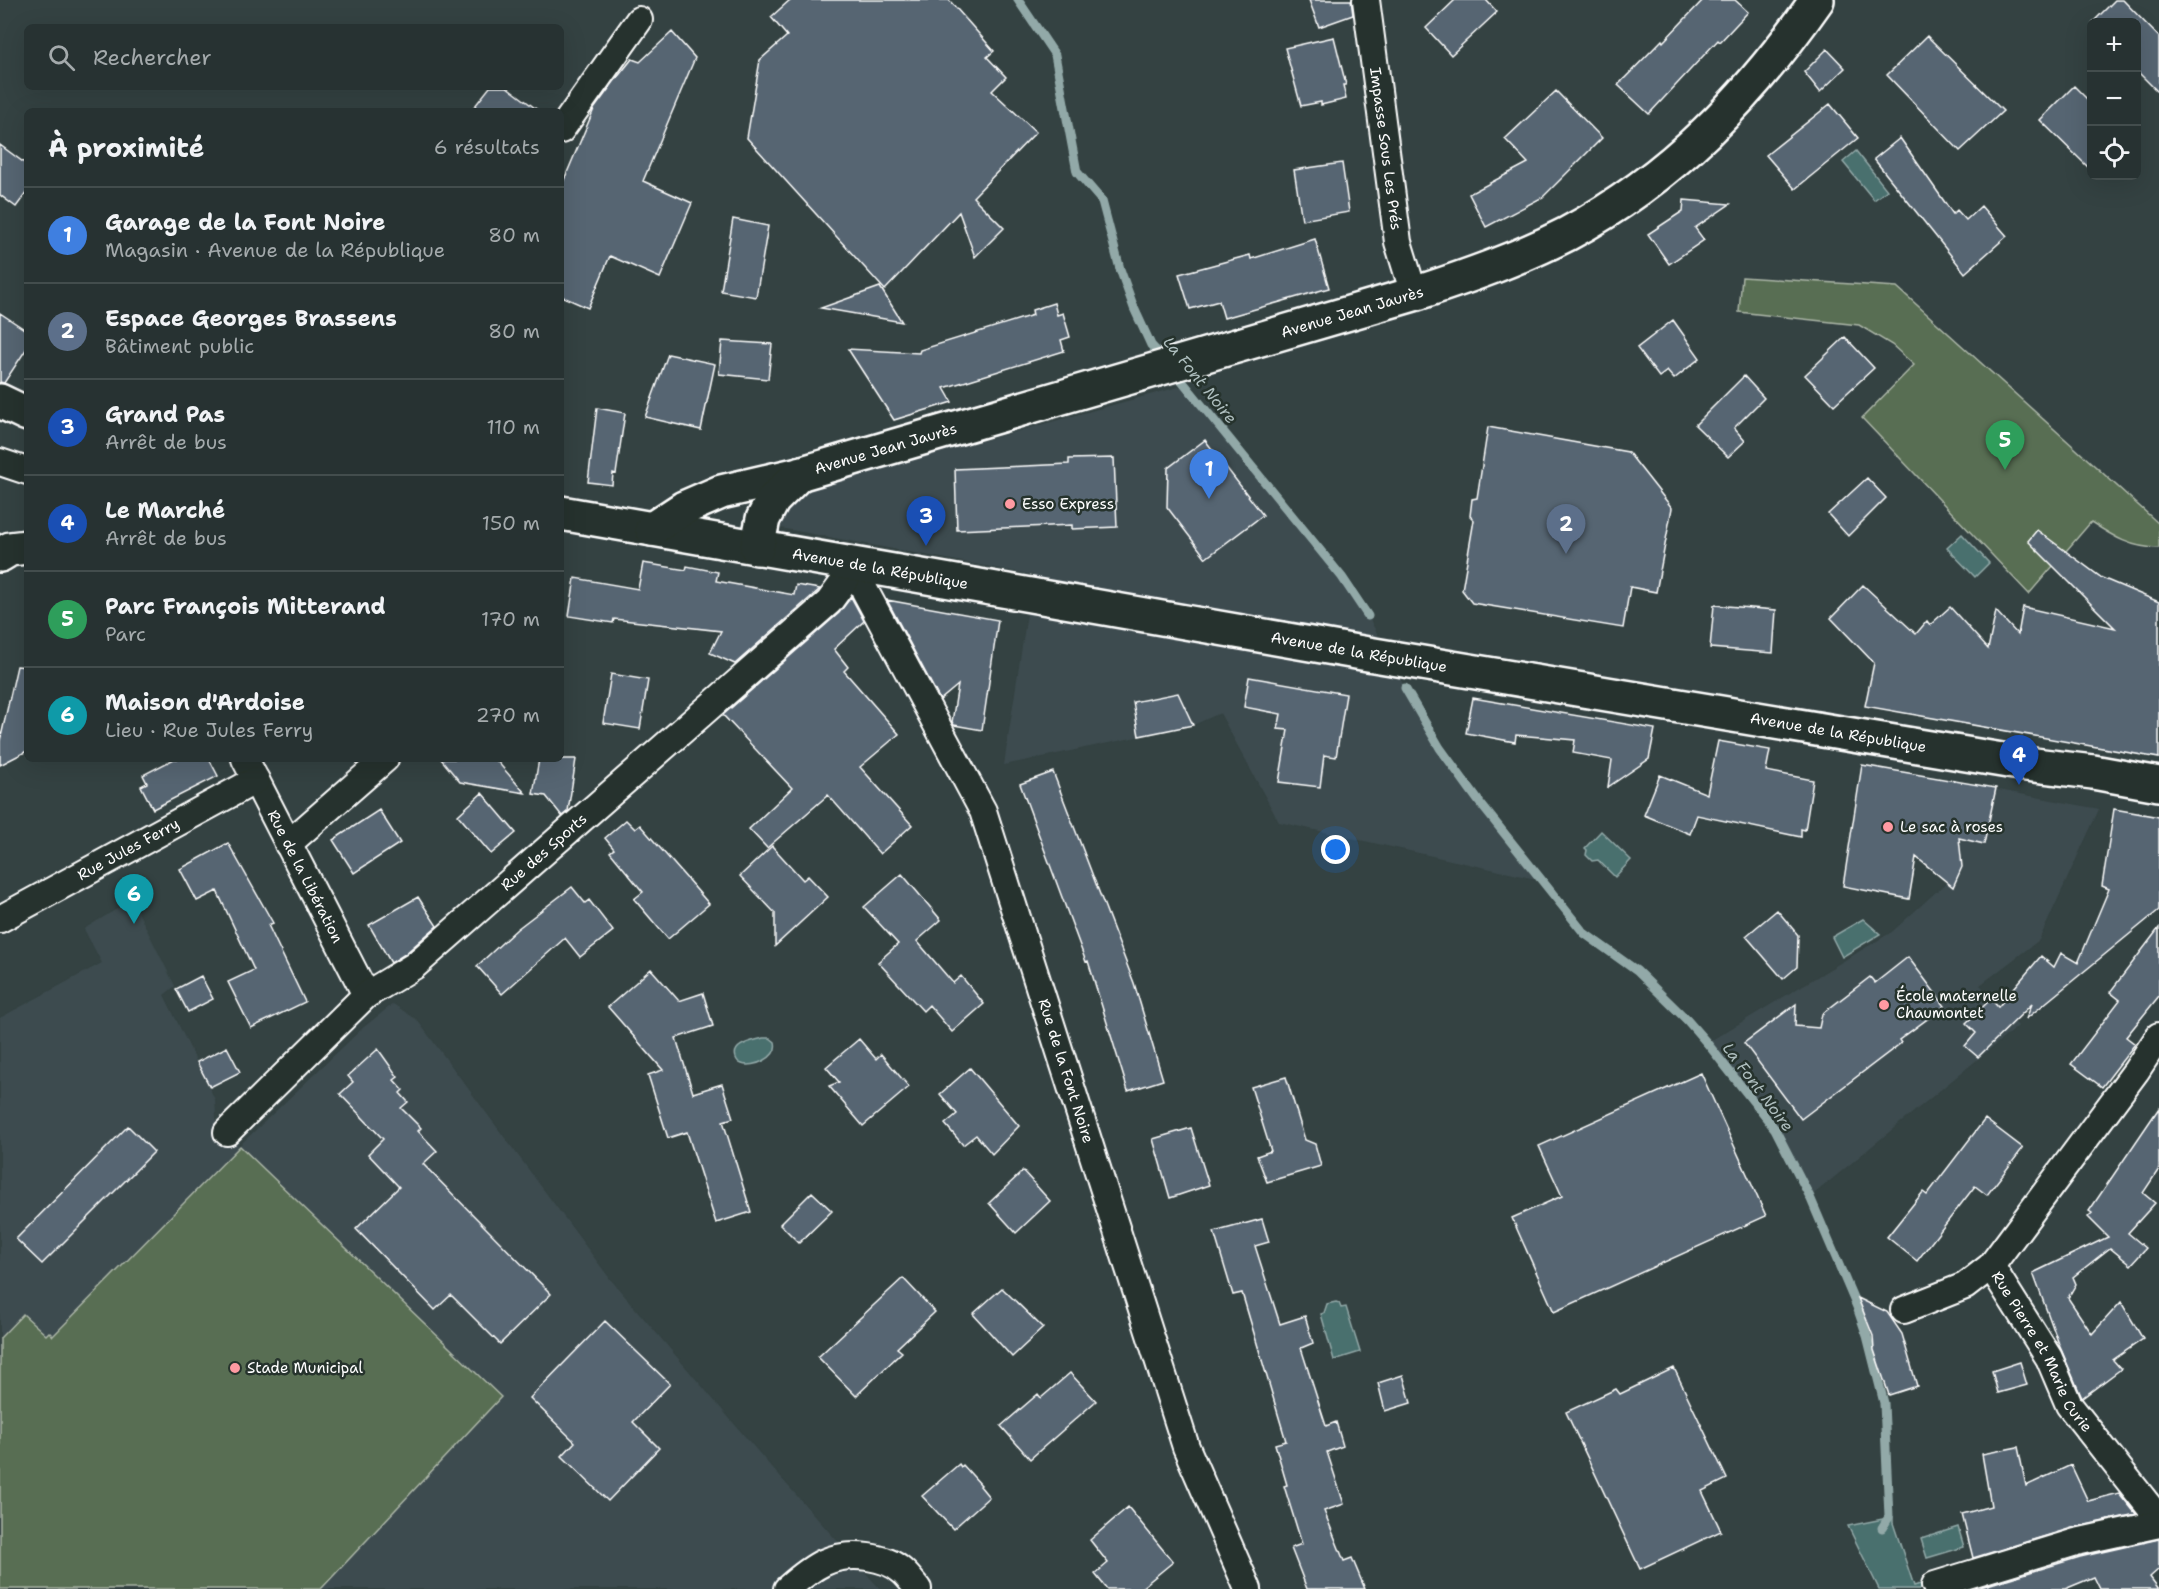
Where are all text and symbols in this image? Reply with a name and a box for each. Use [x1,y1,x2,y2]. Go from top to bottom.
map controls [2087,18,2141,180]
button: + [2087,18,2141,72]
search box [24,24,564,90]
icon: search [45,41,78,74]
text: Rechercher [93,43,212,72]
street label: Impasse Sous Les Prés [1365,66,1406,231]
button: − [2087,72,2141,126]
button: locate [2087,126,2141,180]
text: À proximité [48,130,204,165]
text: 6 résultats [434,134,540,160]
text: Garage de la Font Noire [105,208,385,237]
text: 1 [63,222,72,248]
text: 80 m [488,222,540,248]
text: Magasin · Avenue de la République [105,237,445,263]
street label: Avenue Jean Jaurès [1279,282,1426,342]
text: Espace Georges Brassens [105,304,397,333]
text: 2 [61,318,75,344]
text: 80 m [488,318,540,344]
water label: La Font Noire [1158,332,1242,428]
text: Bâtiment public [105,333,254,359]
text: Grand Pas [105,400,225,429]
text: 3 [61,414,75,440]
text: 110 m [486,414,540,440]
street label: Avenue Jean Jaurès [812,418,959,479]
pin: 5 [1986,420,2024,470]
text: Arrêt de bus [105,429,227,455]
pin: 1 [1190,450,1228,499]
place label: Esso Express [1022,494,1114,514]
text: Le Marché [105,496,225,525]
pin: 3 [906,496,946,546]
marker: Esso Express [1003,497,1017,511]
pin: 2 [1546,504,1586,554]
text: 4 [61,510,75,536]
text: 150 m [482,510,540,536]
text: Arrêt de bus [105,525,227,551]
street label: Avenue de la République [791,544,970,594]
text: Parc François Mitterand [105,592,386,621]
text: 5 [61,606,74,632]
text: 170 m [481,606,540,632]
text: Parc [105,621,146,647]
street label: Avenue de la République [1269,627,1449,677]
text: Maison d'Ardoise [105,688,305,717]
text: 6 [61,702,75,728]
text: 270 m [476,702,540,728]
street label: Avenue de la République [1749,708,1928,757]
text: Lieu · Rue Jules Ferry [105,717,313,743]
pin: 4 [2000,736,2038,785]
street label: Rue de la Libération [263,807,348,946]
street label: Rue des Sports [497,809,591,895]
street label: Rue Jules Ferry [74,814,183,885]
place label: Le sac à roses [1900,817,2003,837]
marker: Le sac à roses [1881,820,1895,834]
your location [1321,835,1350,864]
pin: 6 [114,874,154,924]
place label: École maternelle Chaumontet [1896,985,2017,1023]
street label: Rue de la Font Noire [1034,996,1098,1146]
marker: École maternelle Chaumontet [1877,998,1891,1012]
water label: La Font Noire [1718,1038,1798,1136]
street label: Rue Pierre et Marie Curie [1987,1268,2097,1436]
place label: Stade Municipal [247,1358,364,1378]
marker: Stade Municipal [228,1361,242,1375]

